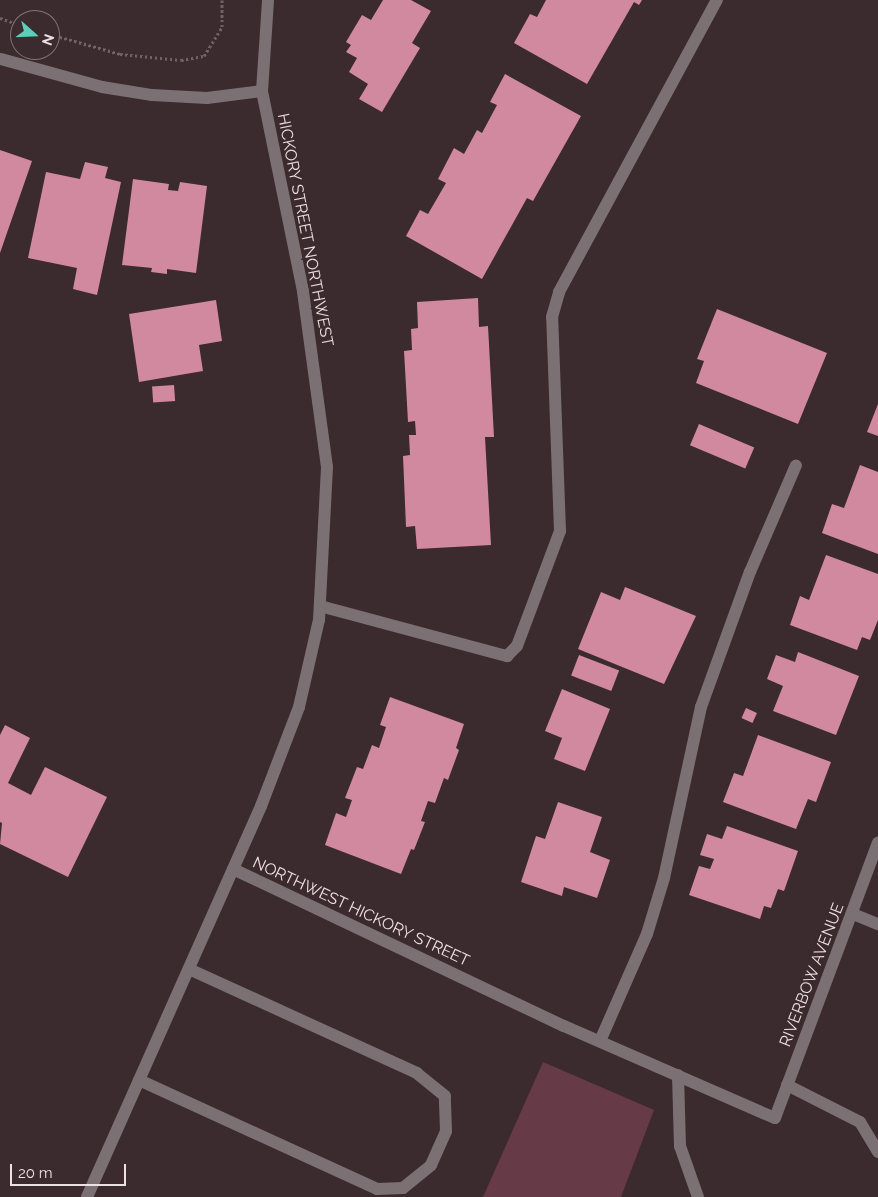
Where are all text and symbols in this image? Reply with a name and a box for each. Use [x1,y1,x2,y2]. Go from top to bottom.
north arrow [10,10,60,60]
text: N [39,32,58,48]
street label: HICKORY STREET NORTHWEST [273,111,337,349]
street label: NORTHWEST HICKORY STREET [249,853,473,971]
street label: RIVERBOW AVENUE [776,900,848,1050]
scale bar [12,1154,129,1186]
text: 20 m [18,1164,53,1182]

